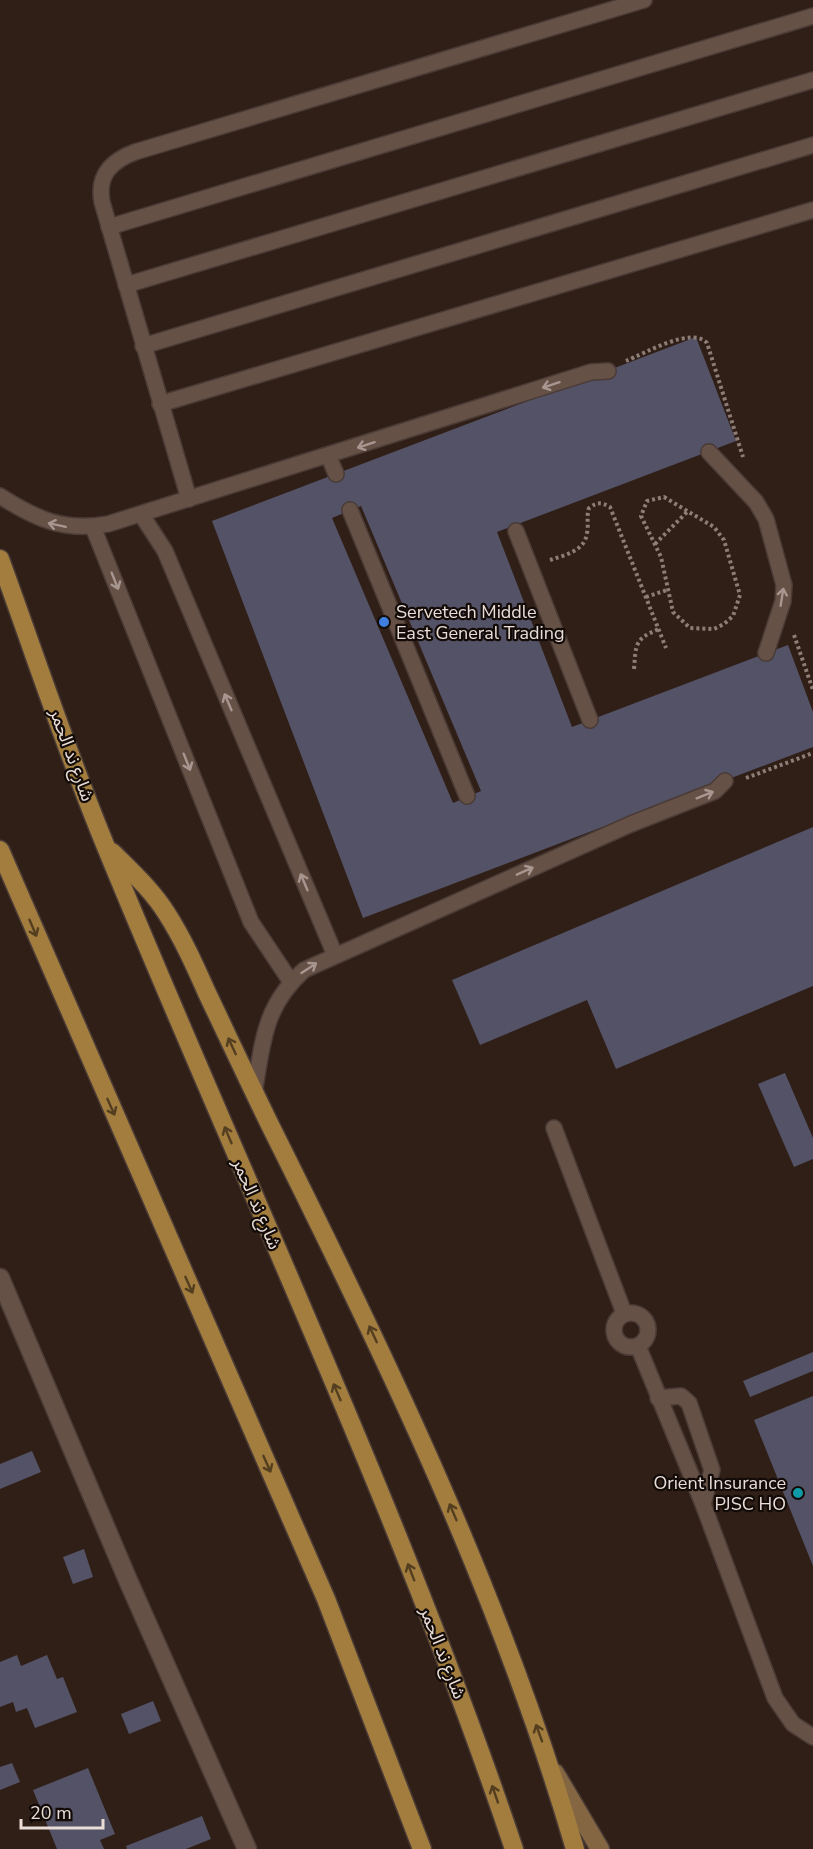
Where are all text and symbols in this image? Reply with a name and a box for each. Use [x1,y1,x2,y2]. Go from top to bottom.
one-way arrow [542,380,561,391]
one-way arrow [357,440,376,451]
one-way arrow [48,518,67,530]
one-way arrow [110,571,121,590]
one-way arrow [777,588,788,607]
place label: Servetech Middle East General Trading [396,600,564,645]
marker: Servetech Middle East General Trading [377,615,391,629]
one-way arrow [222,693,233,711]
street label: شارع ند الحمر [42,705,100,805]
one-way arrow [182,752,193,771]
one-way arrow [695,789,714,800]
one-way arrow [516,864,534,875]
one-way arrow [298,873,309,891]
one-way arrow [28,918,39,936]
one-way arrow [300,962,317,974]
one-way arrow [226,1038,237,1056]
one-way arrow [105,1097,117,1115]
one-way arrow [222,1126,233,1145]
street label: شارع ند الحمر [225,1154,287,1254]
one-way arrow [184,1276,195,1294]
one-way arrow [366,1326,378,1344]
one-way arrow [331,1383,342,1401]
one-way arrow [262,1454,273,1473]
place label: Orient Insurance PJSC HO [653,1471,786,1516]
marker: Orient Insurance PJSC HO [791,1486,805,1500]
one-way arrow [447,1503,458,1522]
one-way arrow [405,1563,416,1582]
street label: شارع ند الحمر [412,1603,472,1703]
one-way arrow [532,1724,543,1743]
one-way arrow [489,1785,500,1803]
scale bar [21,1792,104,1830]
text: 20 m [30,1801,72,1825]

